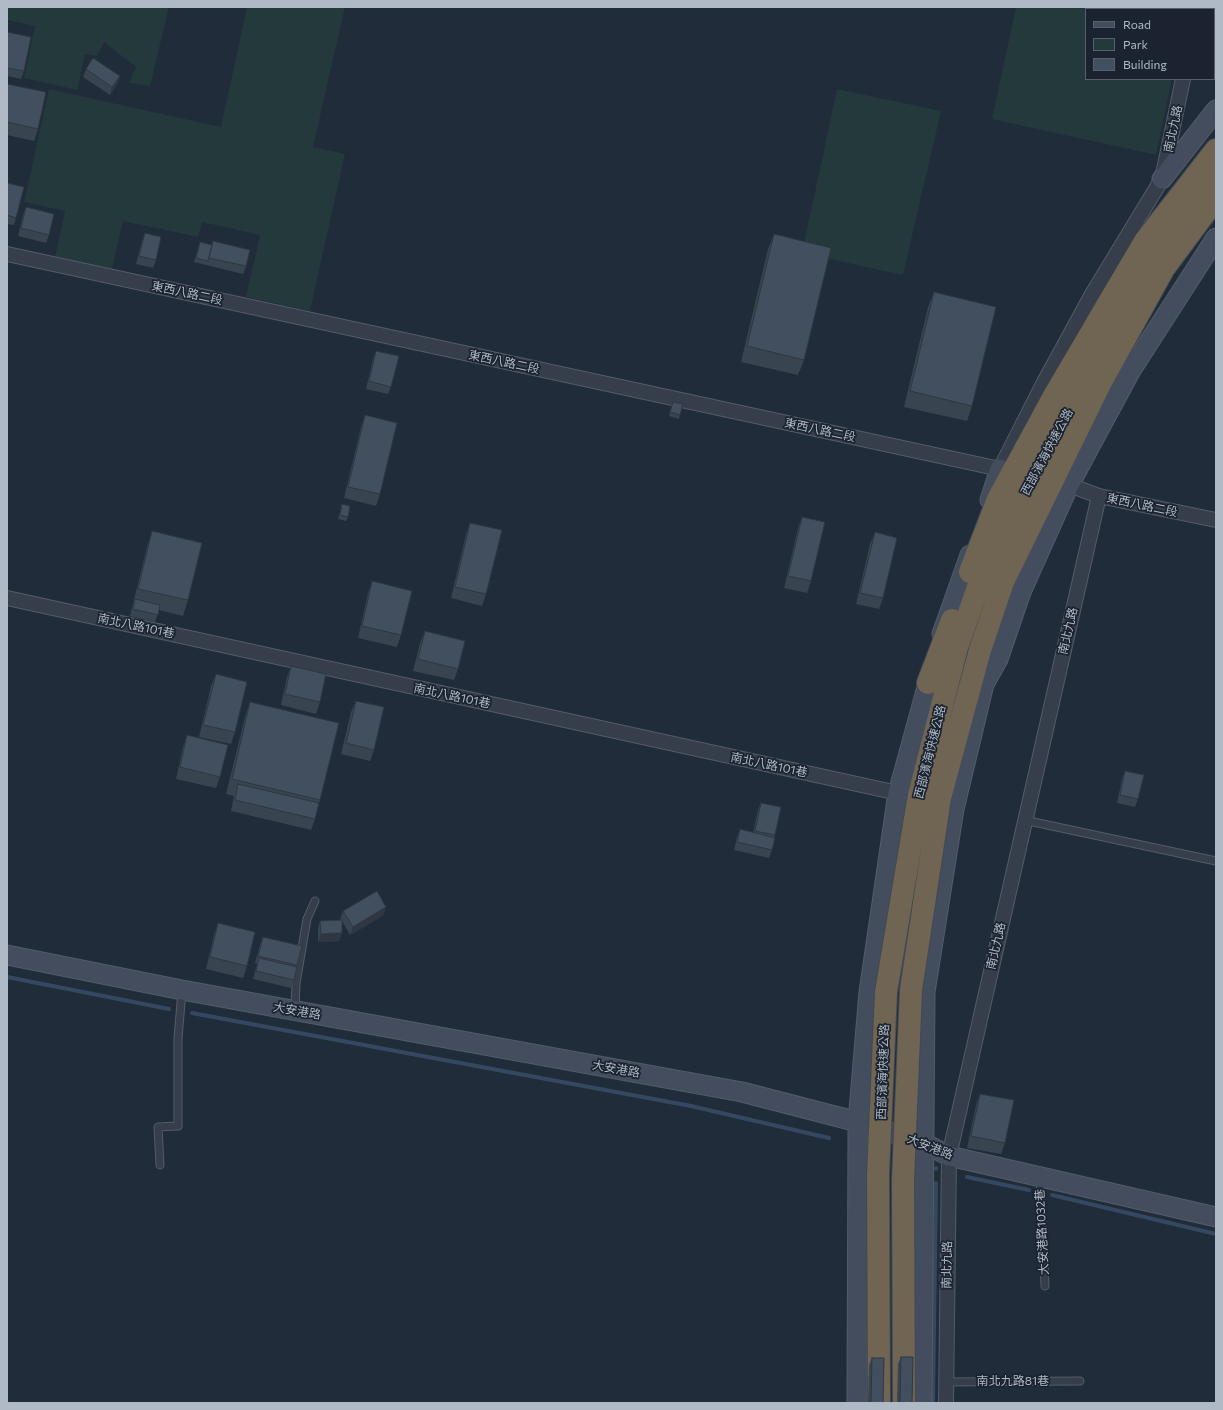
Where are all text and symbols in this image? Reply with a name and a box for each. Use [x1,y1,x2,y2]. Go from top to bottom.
legend [1085,8,1215,80]
text: Road [1123,17,1151,31]
text: Park [1123,37,1148,51]
text: Building [1123,57,1167,71]
street label: 南北九路 [1161,104,1185,154]
street label: 東西八路二段 [150,278,224,308]
street label: 東西八路二段 [467,347,541,377]
street label: 西部濱海快速公路 [1018,406,1076,498]
street label: 東西八路二段 [783,415,857,445]
street label: 東西八路二段 [1105,490,1179,520]
street label: 南北九路 [1056,606,1080,656]
street label: 南北八路101巷 [96,611,176,641]
street label: 南北八路101巷 [412,681,492,711]
street label: 西部濱海快速公路 [911,704,949,800]
street label: 南北八路101巷 [729,750,809,780]
street label: 南北九路 [984,921,1008,971]
street label: 大安港路 [272,1000,322,1022]
street label: 西部濱海快速公路 [874,1024,892,1120]
street label: 大安港路 [591,1058,641,1080]
street label: 大安港路 [905,1132,955,1162]
street label: 大安港路1032巷 [1033,1188,1051,1276]
street label: 南北九路 [939,1241,955,1289]
street label: 南北九路81巷 [977,1374,1049,1388]

